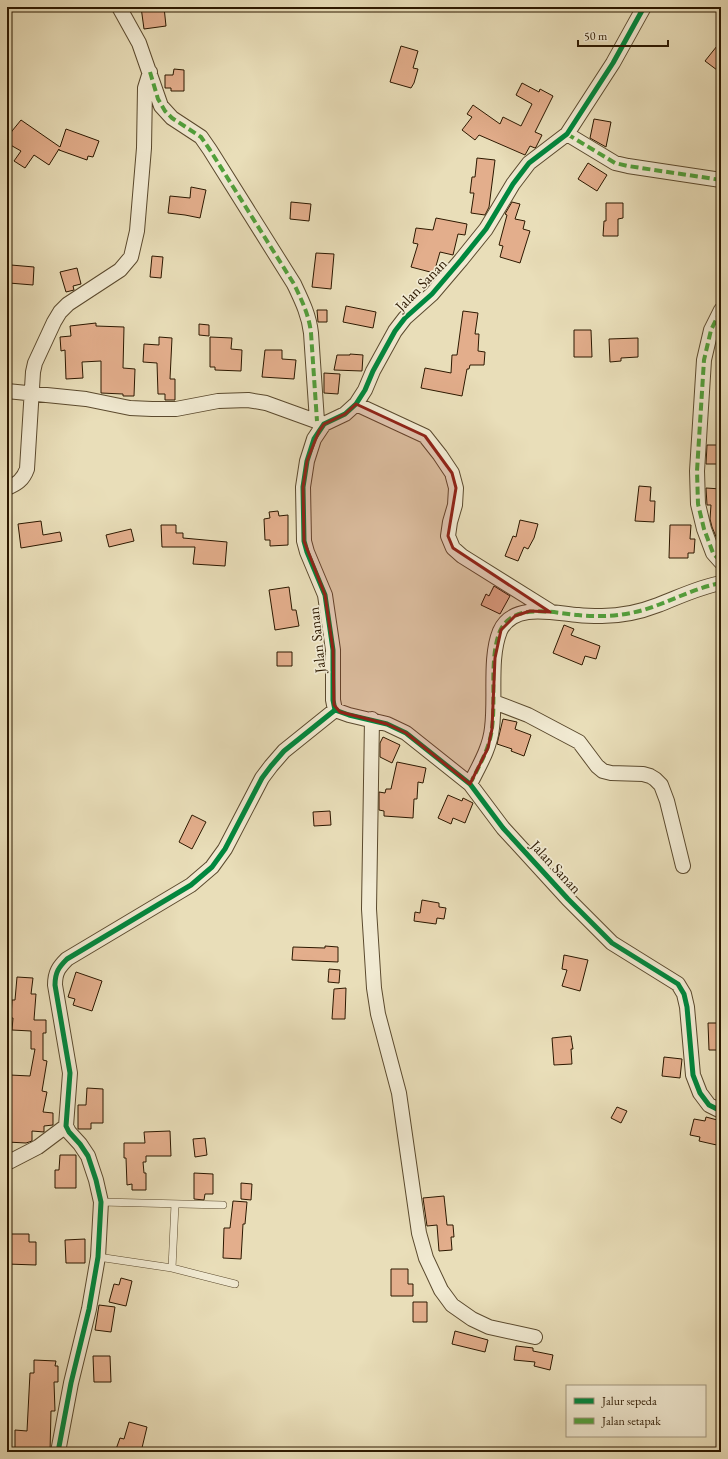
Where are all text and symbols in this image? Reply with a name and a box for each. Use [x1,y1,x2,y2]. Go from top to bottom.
scale bar [578,22,668,48]
text: 50 m [584,28,608,44]
street label: Jalan Sanan [389,254,451,317]
street label: Jalan Sanan [304,606,330,676]
street label: Jalan Sanan [525,834,586,897]
legend [566,1385,706,1437]
text: Jalur sepeda [601,1393,657,1409]
text: Jalan setapak [601,1413,661,1429]

